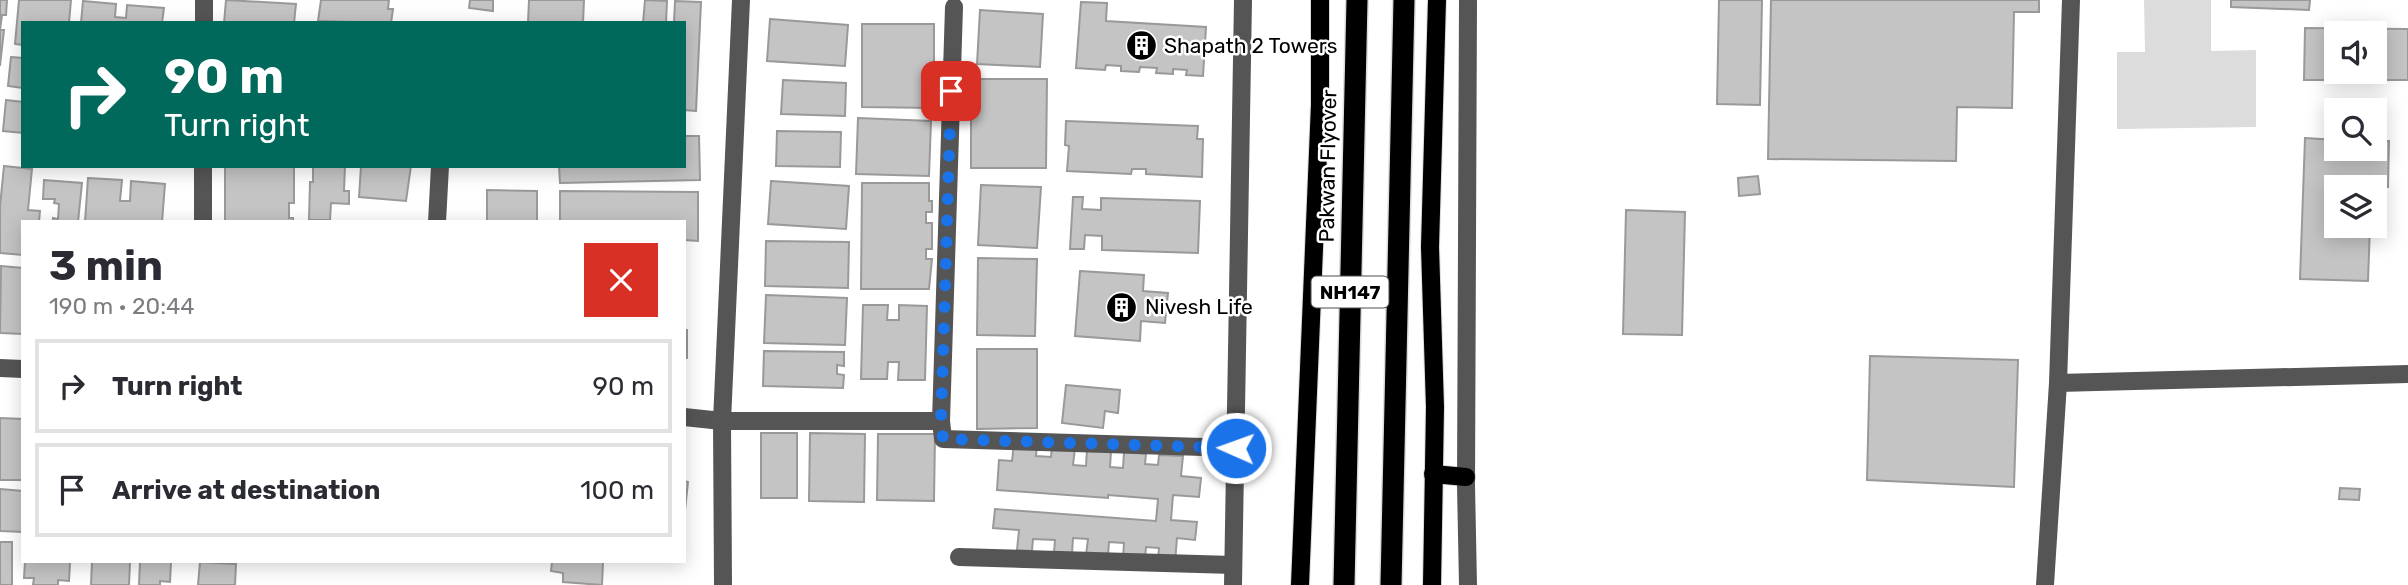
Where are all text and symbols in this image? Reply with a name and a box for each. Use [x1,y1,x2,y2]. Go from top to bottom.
map controls [2324,21,2387,238]
button: sound [2324,21,2387,84]
building icon: Shapath 2 Towers [1124,29,1158,63]
place label: Shapath 2 Towers [1164,33,1337,58]
text: 90 m [164,47,284,105]
icon: right [49,49,140,140]
pin [921,61,981,121]
icon: arrive [932,72,970,110]
street label: Pakwan Flyover [1314,89,1341,243]
button: search [2324,98,2387,161]
text: Turn right [164,106,309,144]
button: layers [2324,175,2387,238]
text: 3 min [49,241,163,291]
button: close [584,243,658,317]
road number: NH147 [1312,276,1388,308]
building icon: Nivesh Life [1105,290,1139,324]
text: 190 m · 20:44 [49,292,195,320]
place label: Nivesh Life [1145,294,1253,319]
icon: right [53,367,91,405]
text: Turn right [112,371,242,402]
text: 90 m [593,371,654,402]
position arrow [1199,411,1273,485]
icon: arrive [53,471,91,509]
text: Arrive at destination [112,475,380,506]
text: 100 m [580,475,654,506]

